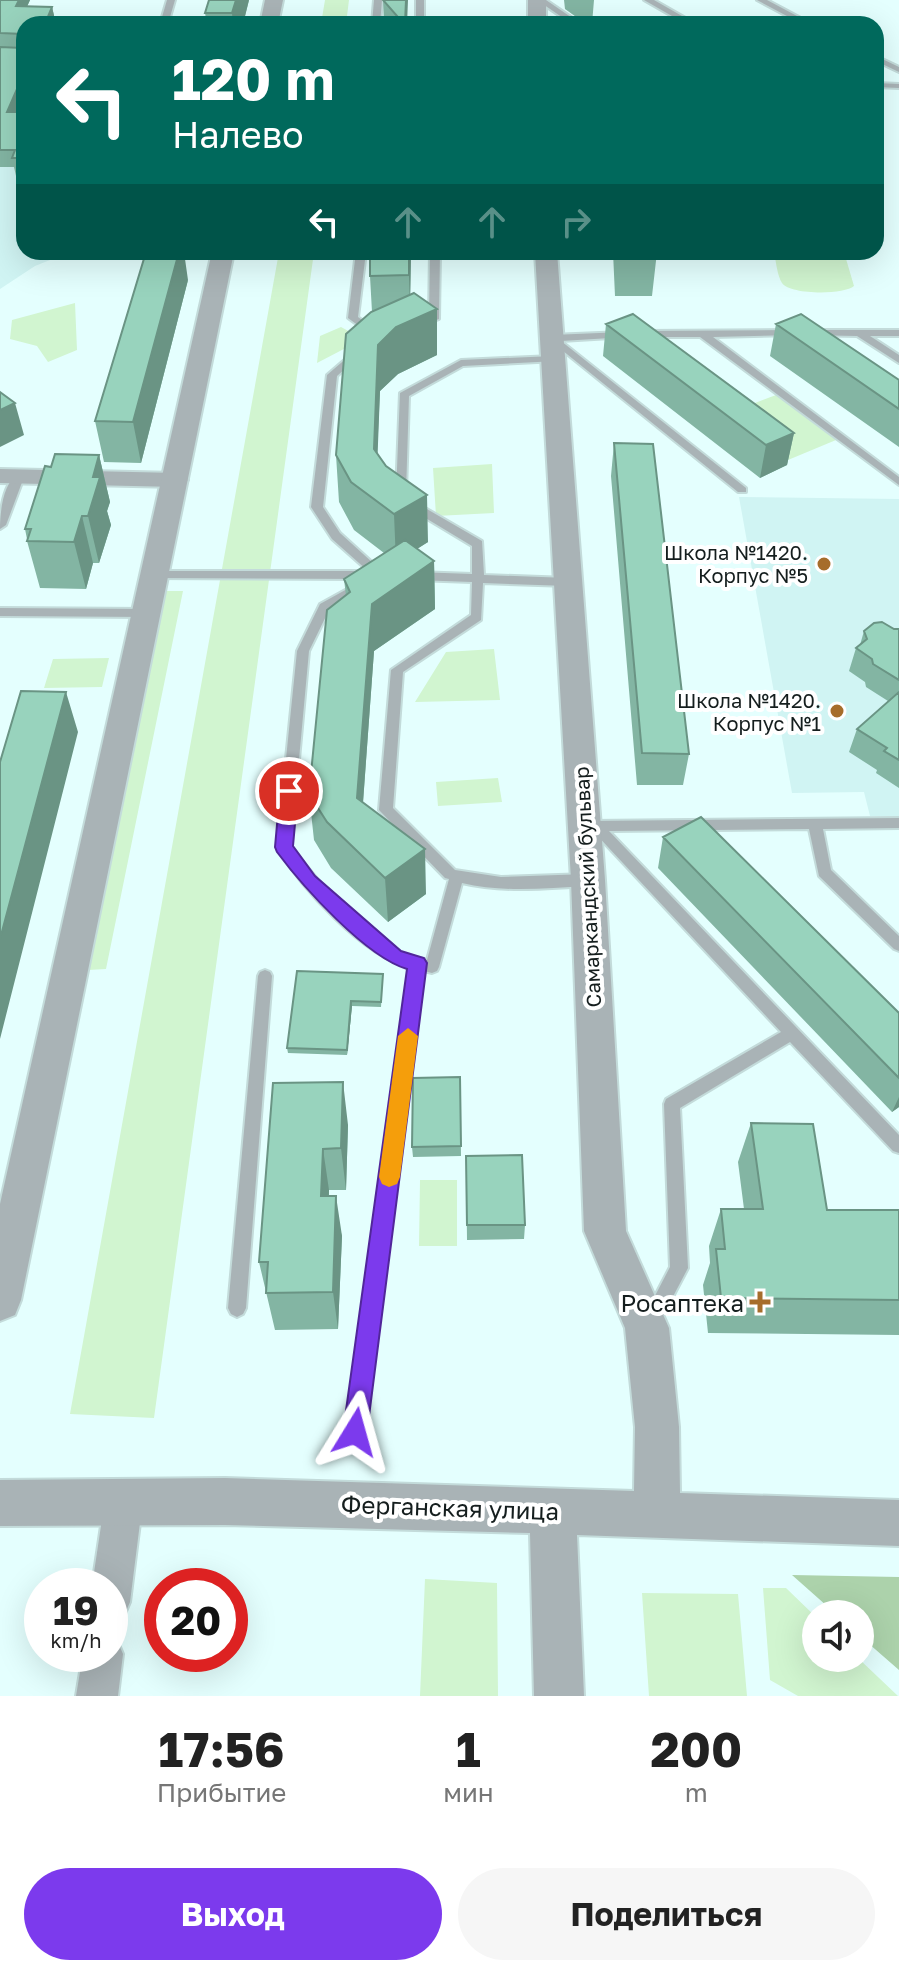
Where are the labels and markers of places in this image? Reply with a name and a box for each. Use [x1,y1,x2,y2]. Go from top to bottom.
place label: Школа №1420. Корпус №5 [664,540,808,587]
marker: Школа №1420. Корпус №5 [815,555,833,573]
place label: Школа №1420. Корпус №1 [677,688,821,735]
marker: Школа №1420. Корпус №1 [828,702,846,720]
pin [255,757,323,825]
place label: Росаптека [621,1288,744,1317]
marker: Росаптека [751,1293,769,1311]

